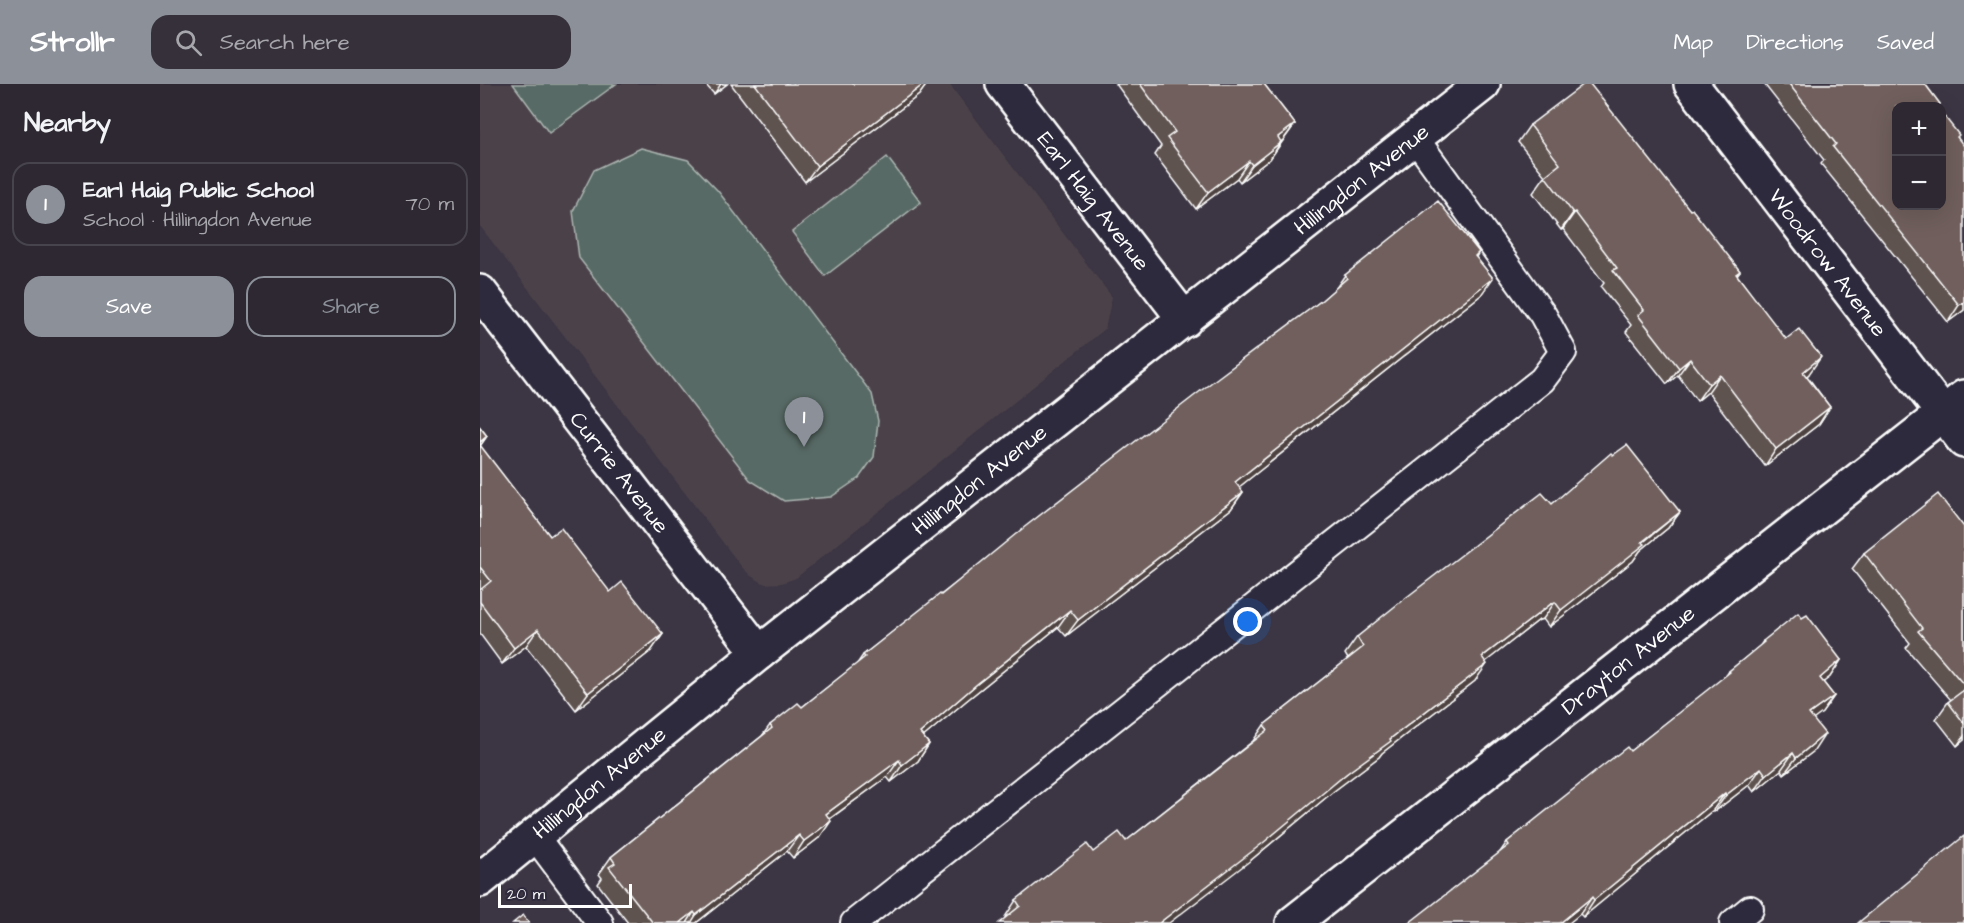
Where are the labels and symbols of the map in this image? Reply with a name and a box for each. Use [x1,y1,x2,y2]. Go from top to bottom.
street label: Hillingdon Avenue [1287,116,1436,242]
street label: Earl Haig Avenue [1030,125,1157,277]
street label: Woodrow Avenue [1761,182,1895,343]
pin: 1 [784,398,824,447]
street label: Currie Avenue [562,405,677,540]
street label: Hillingdon Avenue [905,417,1054,543]
street label: Drayton Avenue [1555,598,1702,722]
your location [1233,607,1262,636]
street label: Hillingdon Avenue [526,719,673,847]
scale bar [498,881,632,908]

